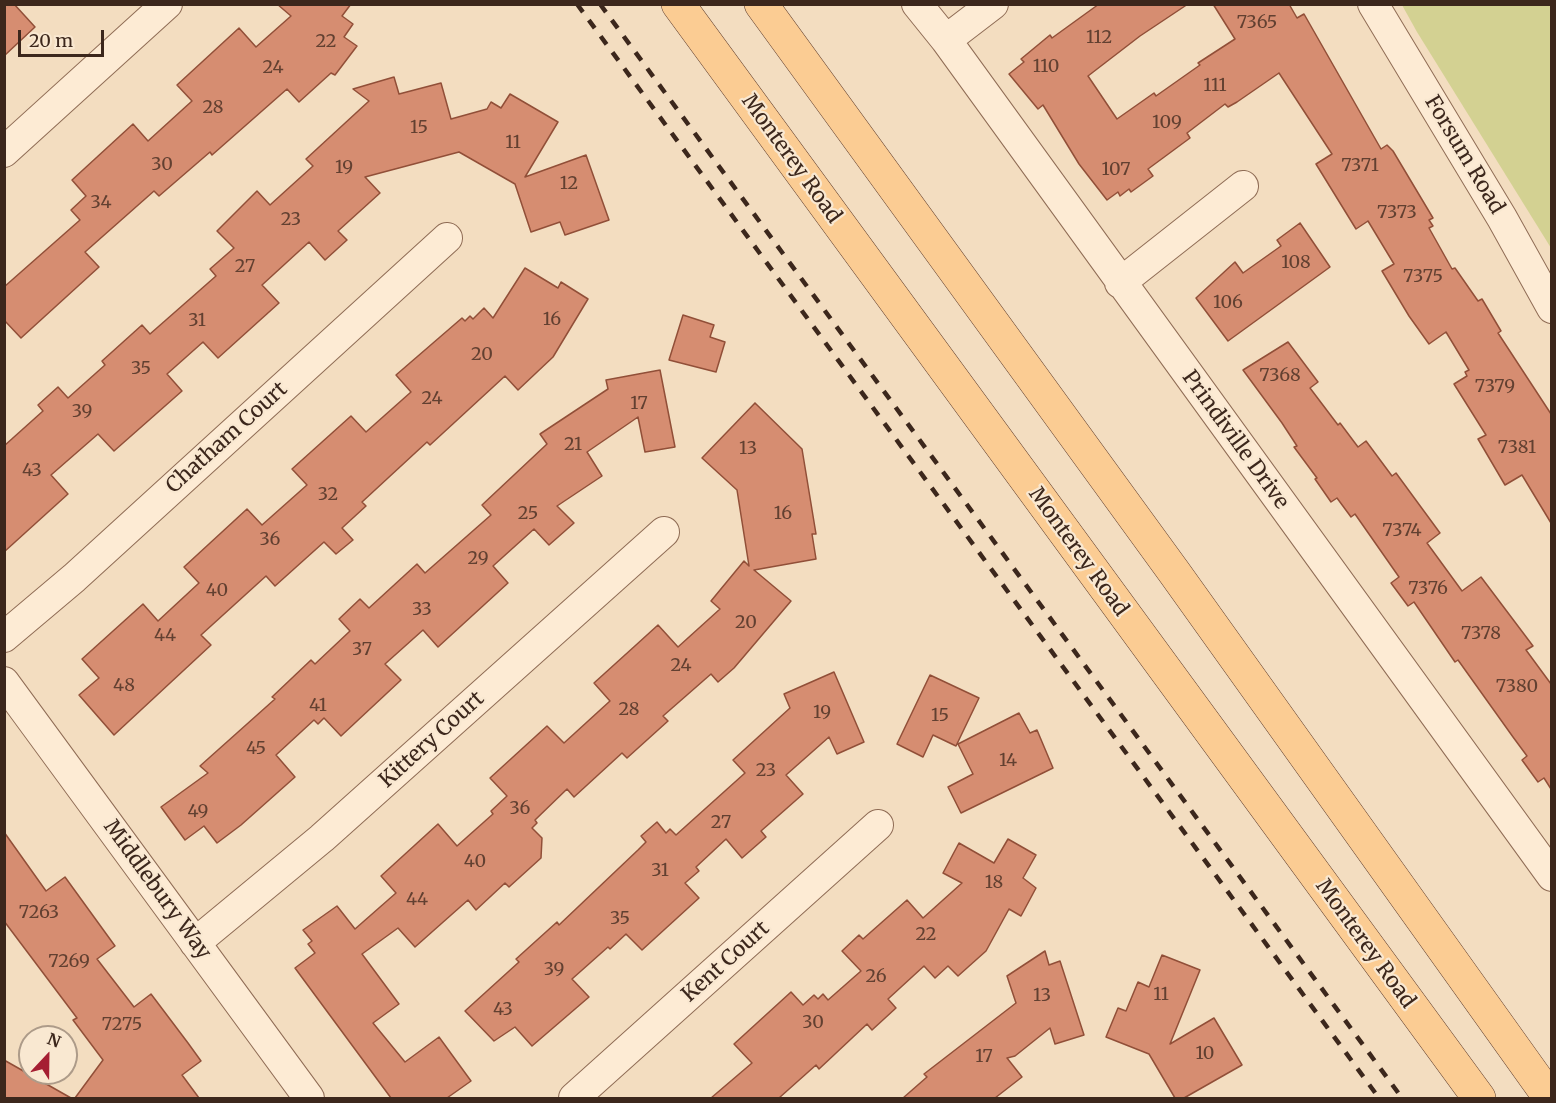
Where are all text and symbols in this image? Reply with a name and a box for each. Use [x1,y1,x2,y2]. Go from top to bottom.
house number: 7365 [1237,12,1277,34]
scale bar [21,18,106,56]
house number: 112 [1086,27,1112,49]
text: 20 m [29,29,73,52]
house number: 22 [315,31,337,53]
house number: 110 [1033,56,1059,78]
house number: 24 [262,57,284,79]
house number: 111 [1203,75,1227,97]
street label: Monterey Road [736,90,846,228]
street label: Forsum Road [1419,91,1509,219]
house number: 28 [202,97,224,119]
house number: 109 [1152,112,1182,134]
house number: 15 [410,117,428,139]
house number: 11 [505,132,521,154]
house number: 30 [151,154,173,176]
house number: 7371 [1341,155,1379,177]
house number: 19 [335,157,353,179]
house number: 107 [1102,159,1130,181]
house number: 12 [560,173,578,195]
house number: 34 [90,192,112,214]
house number: 7373 [1377,202,1417,224]
house number: 23 [281,209,301,231]
house number: 108 [1281,252,1311,274]
house number: 27 [235,256,255,278]
house number: 7375 [1403,266,1443,288]
house number: 106 [1213,292,1243,314]
house number: 16 [543,309,561,331]
house number: 31 [188,310,206,332]
house number: 20 [471,344,493,366]
house number: 35 [131,358,151,380]
house number: 7368 [1259,365,1301,387]
street label: Prindiville Drive [1176,366,1294,514]
house number: 7379 [1475,376,1515,398]
street label: Chatham Court [161,377,293,499]
house number: 24 [421,388,443,410]
house number: 17 [630,393,648,415]
house number: 39 [72,401,92,423]
house number: 21 [564,434,582,456]
house number: 7381 [1498,437,1536,459]
house number: 13 [739,438,757,460]
house number: 43 [22,460,42,482]
street label: Monterey Road [1023,483,1133,621]
house number: 32 [318,484,338,506]
house number: 25 [518,503,538,525]
house number: 16 [774,503,792,525]
house number: 7374 [1382,520,1422,542]
house number: 36 [260,529,280,551]
house number: 29 [467,548,489,570]
house number: 7376 [1408,578,1448,600]
house number: 40 [206,580,228,602]
house number: 33 [412,599,432,621]
house number: 20 [735,612,757,634]
house number: 7378 [1461,623,1501,645]
house number: 44 [154,625,176,647]
house number: 37 [352,639,372,661]
house number: 24 [670,655,692,677]
house number: 48 [113,675,135,697]
house number: 7380 [1496,676,1538,698]
street label: Kittery Court [375,686,489,794]
house number: 41 [309,695,327,717]
house number: 28 [618,699,640,721]
house number: 19 [813,702,831,724]
house number: 15 [931,705,949,727]
house number: 45 [246,738,266,760]
house number: 14 [999,750,1017,772]
house number: 23 [756,760,776,782]
house number: 36 [510,798,530,820]
house number: 49 [188,801,208,823]
house number: 27 [711,812,731,834]
street label: Middlebury Way [98,815,216,965]
house number: 40 [464,851,486,873]
house number: 31 [651,860,669,882]
house number: 18 [985,872,1003,894]
street label: Monterey Road [1310,875,1420,1013]
house number: 44 [406,889,428,911]
house number: 7263 [19,902,59,924]
house number: 35 [610,908,630,930]
street label: Kent Court [677,916,775,1008]
house number: 22 [915,924,937,946]
house number: 7269 [48,951,90,973]
house number: 39 [544,959,564,981]
house number: 26 [865,966,887,988]
house number: 11 [1153,984,1169,1006]
house number: 13 [1033,985,1051,1007]
house number: 43 [493,999,513,1021]
house number: 30 [802,1012,824,1034]
house number: 7275 [102,1014,142,1036]
north arrow [18,1025,78,1085]
text: N [44,1029,64,1052]
house number: 10 [1196,1043,1214,1065]
house number: 17 [975,1046,993,1068]

